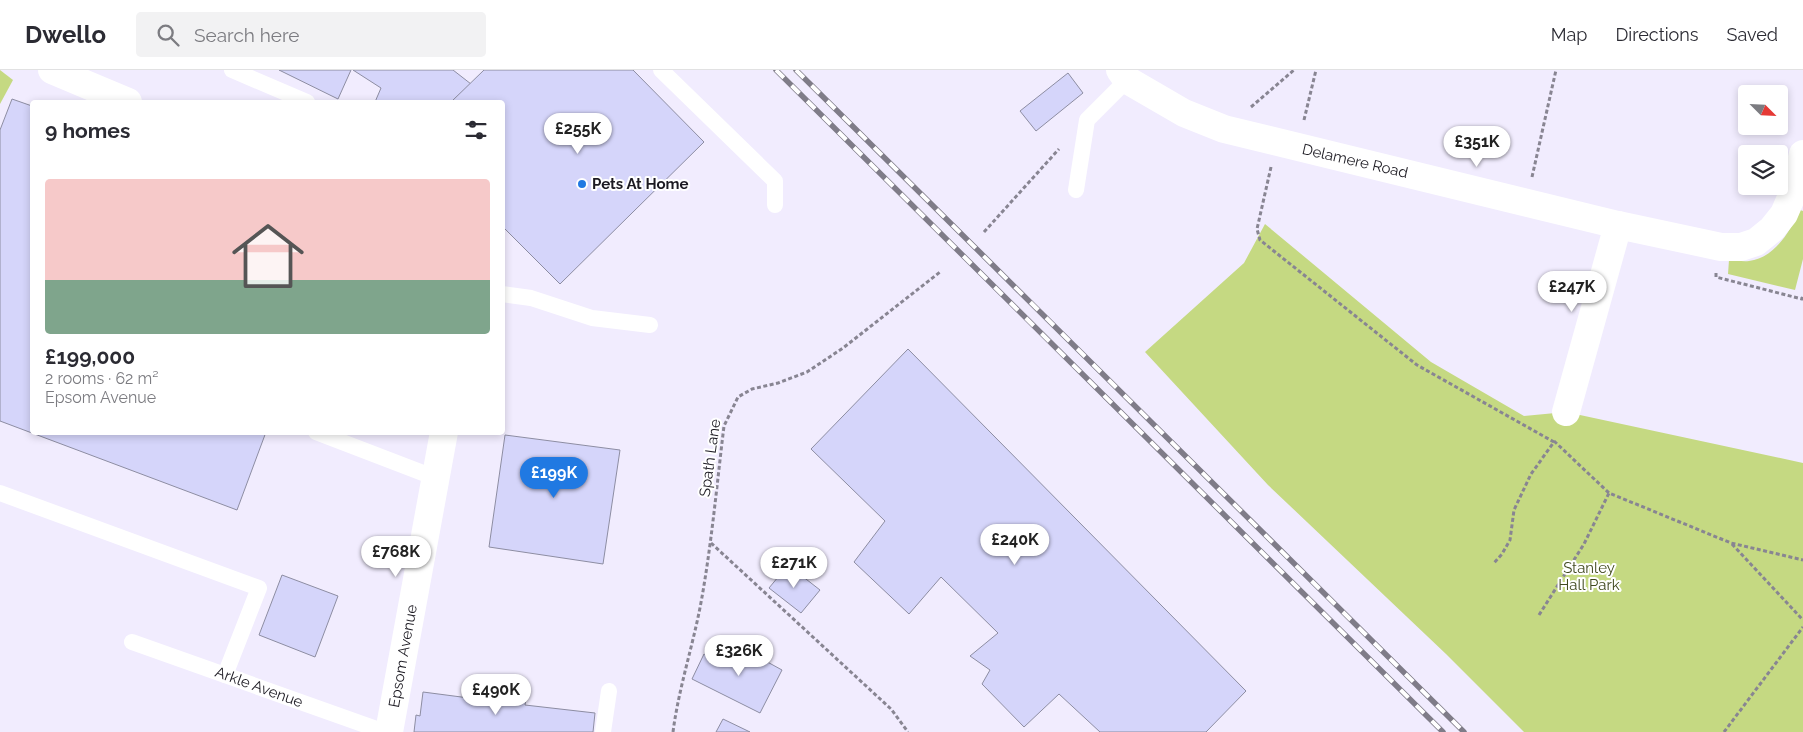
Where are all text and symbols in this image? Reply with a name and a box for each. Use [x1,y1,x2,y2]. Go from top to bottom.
search box [136,12,486,57]
text: Dwello [25,20,106,49]
icon: search [154,21,182,49]
text: Search here [194,24,300,46]
text: Map [1551,24,1587,45]
text: Directions [1615,24,1699,45]
text: Saved [1727,24,1778,45]
north arrow [1738,85,1788,135]
map controls [1738,85,1788,195]
pin: £255K [543,112,613,155]
icon: filters [462,116,490,144]
text: 9 homes [45,118,130,143]
text: £255K [555,119,601,138]
pin: £351K [1442,126,1512,168]
text: £351K [1454,132,1500,151]
street label: Delamere Road [1300,140,1410,182]
button: layers [1738,145,1788,195]
place label: Pets At Home [592,175,689,193]
marker: Pets At Home [576,178,588,190]
icon: home [223,211,313,301]
pin: £247K [1537,270,1607,313]
text: £247K [1549,277,1595,296]
text: £199,000 [45,344,135,369]
text: 2 rooms · 62 m² [45,369,158,388]
text: Epsom Avenue [45,388,156,407]
street label: Spath Lane [696,418,724,498]
pin: £199K [519,456,589,499]
text: £199K [531,463,577,482]
pin: £240K [980,524,1050,566]
text: £240K [991,530,1039,549]
pin: £768K [361,536,431,578]
text: £768K [372,542,420,561]
pin: £271K [759,546,829,589]
text: £271K [771,553,817,572]
park label: Stanley Hall Park [1558,559,1620,594]
street label: Epsom Avenue [385,603,421,709]
pin: £326K [704,634,774,677]
text: £326K [715,641,763,660]
street label: Arkle Avenue [213,663,306,711]
pin: £490K [461,674,531,716]
text: £490K [472,680,520,699]

